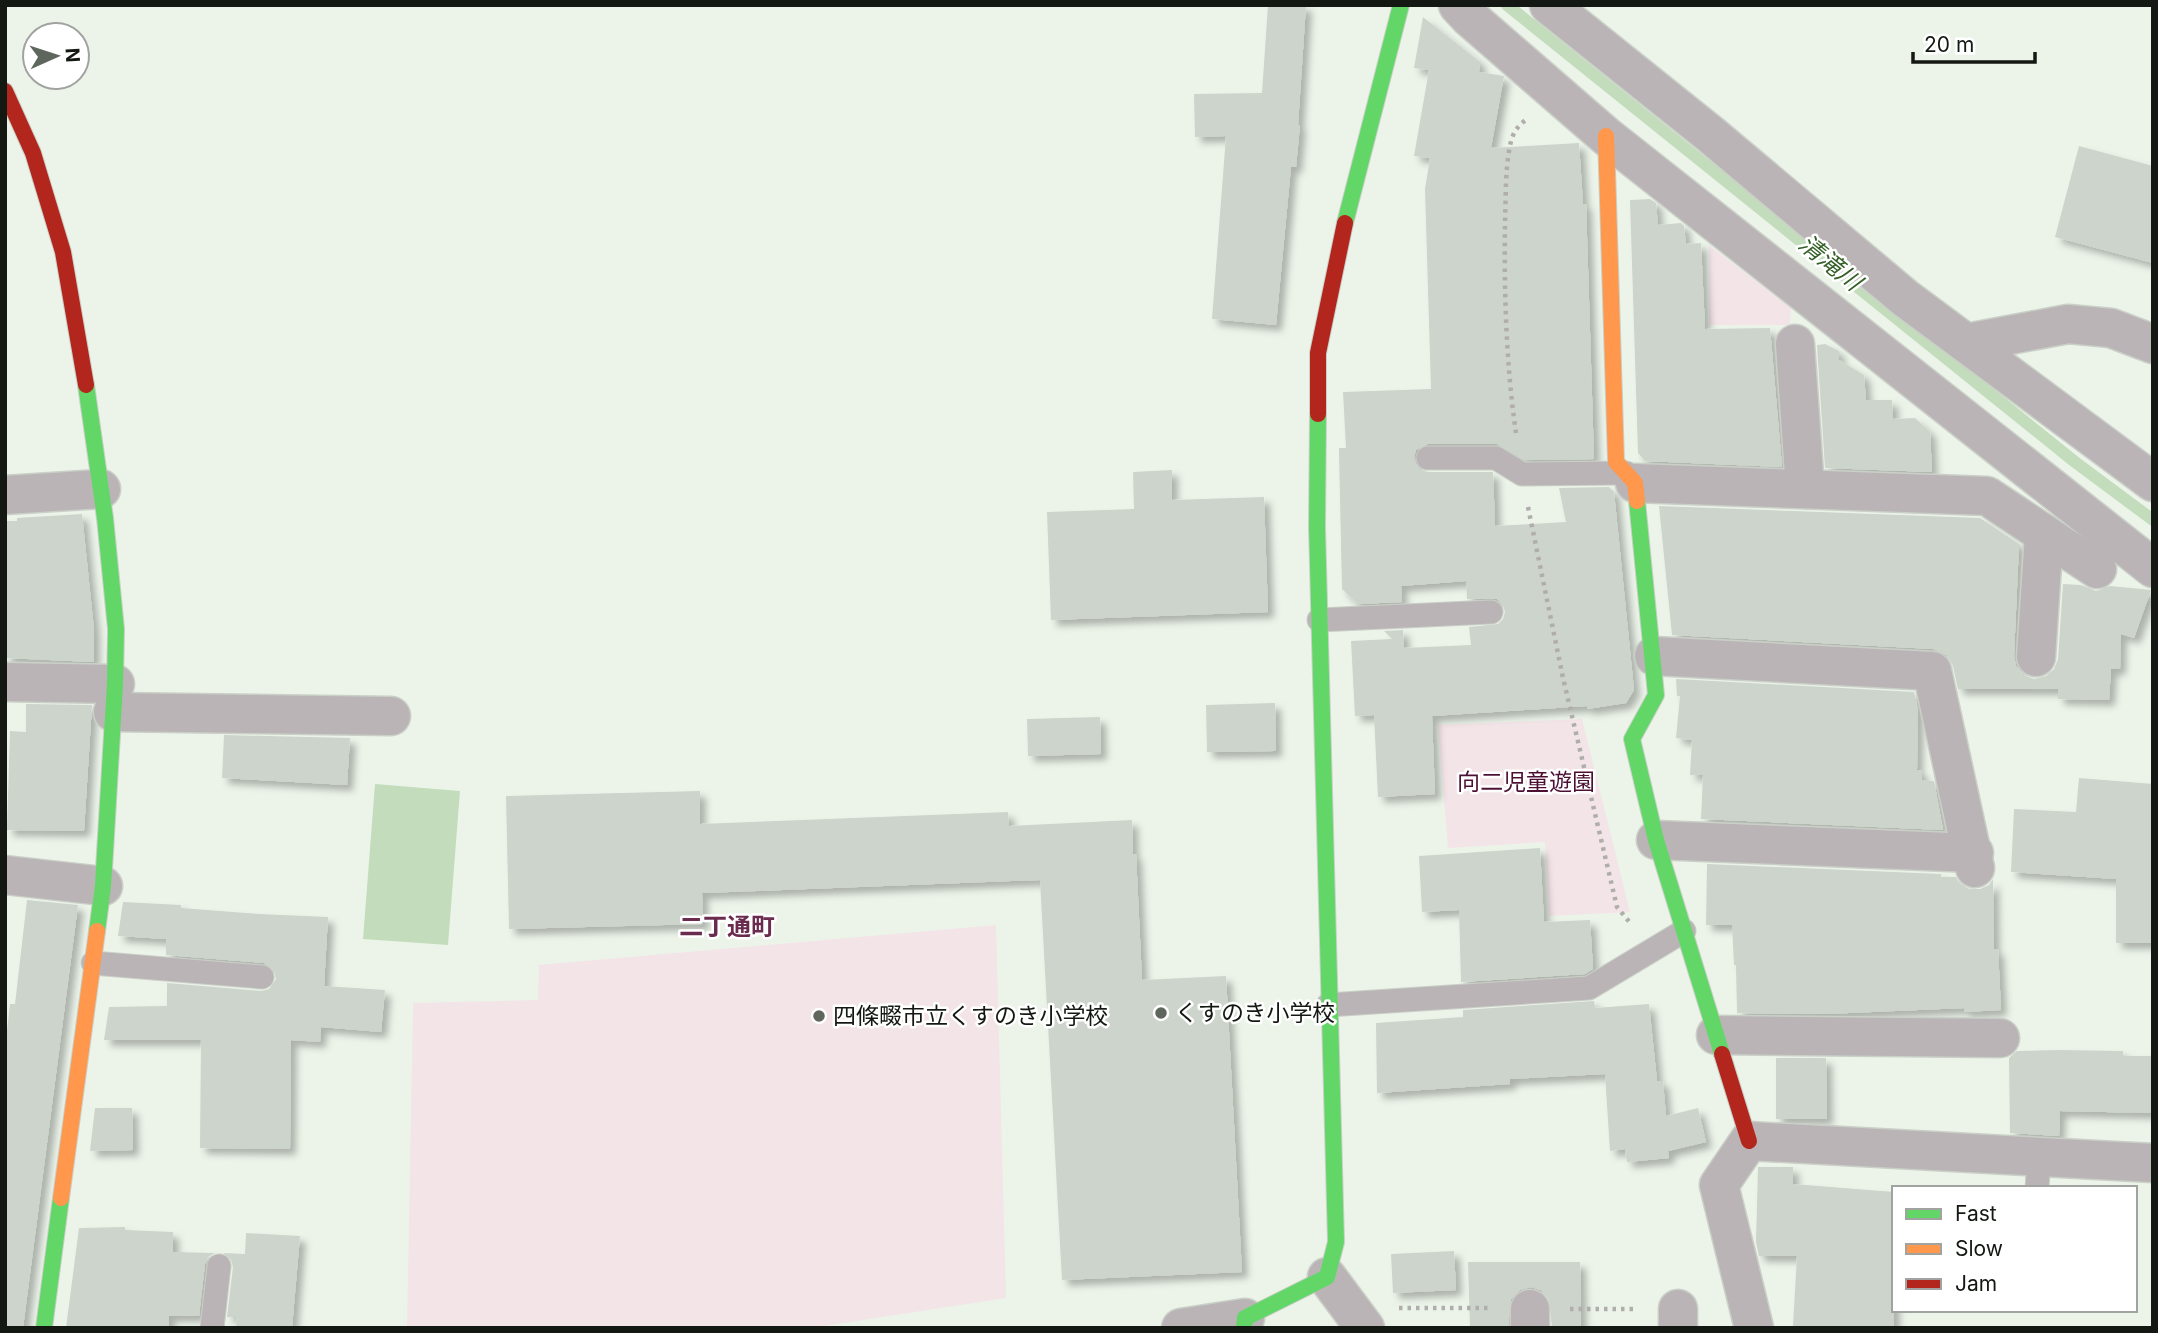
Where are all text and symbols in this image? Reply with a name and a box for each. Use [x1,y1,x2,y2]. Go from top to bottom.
north arrow [21,21,91,91]
scale bar [1913,21,2036,65]
text: 20 m [1924,32,1974,57]
text: N [61,47,84,63]
water label: 清滝川 [1793,229,1870,298]
park label: 向二児童遊園 [1457,768,1595,796]
district label: 二丁通町 [679,912,775,941]
place label: くすのき小学校 [1175,999,1335,1027]
place label: 四條畷市立くすのき小学校 [833,1002,1108,1030]
marker: くすのき小学校 [1153,1005,1169,1021]
marker: 四條畷市立くすのき小学校 [811,1008,827,1024]
legend [1892,1186,2137,1312]
text: Fast [1955,1201,1997,1226]
text: Slow [1955,1236,2003,1261]
text: Jam [1955,1271,1997,1296]

